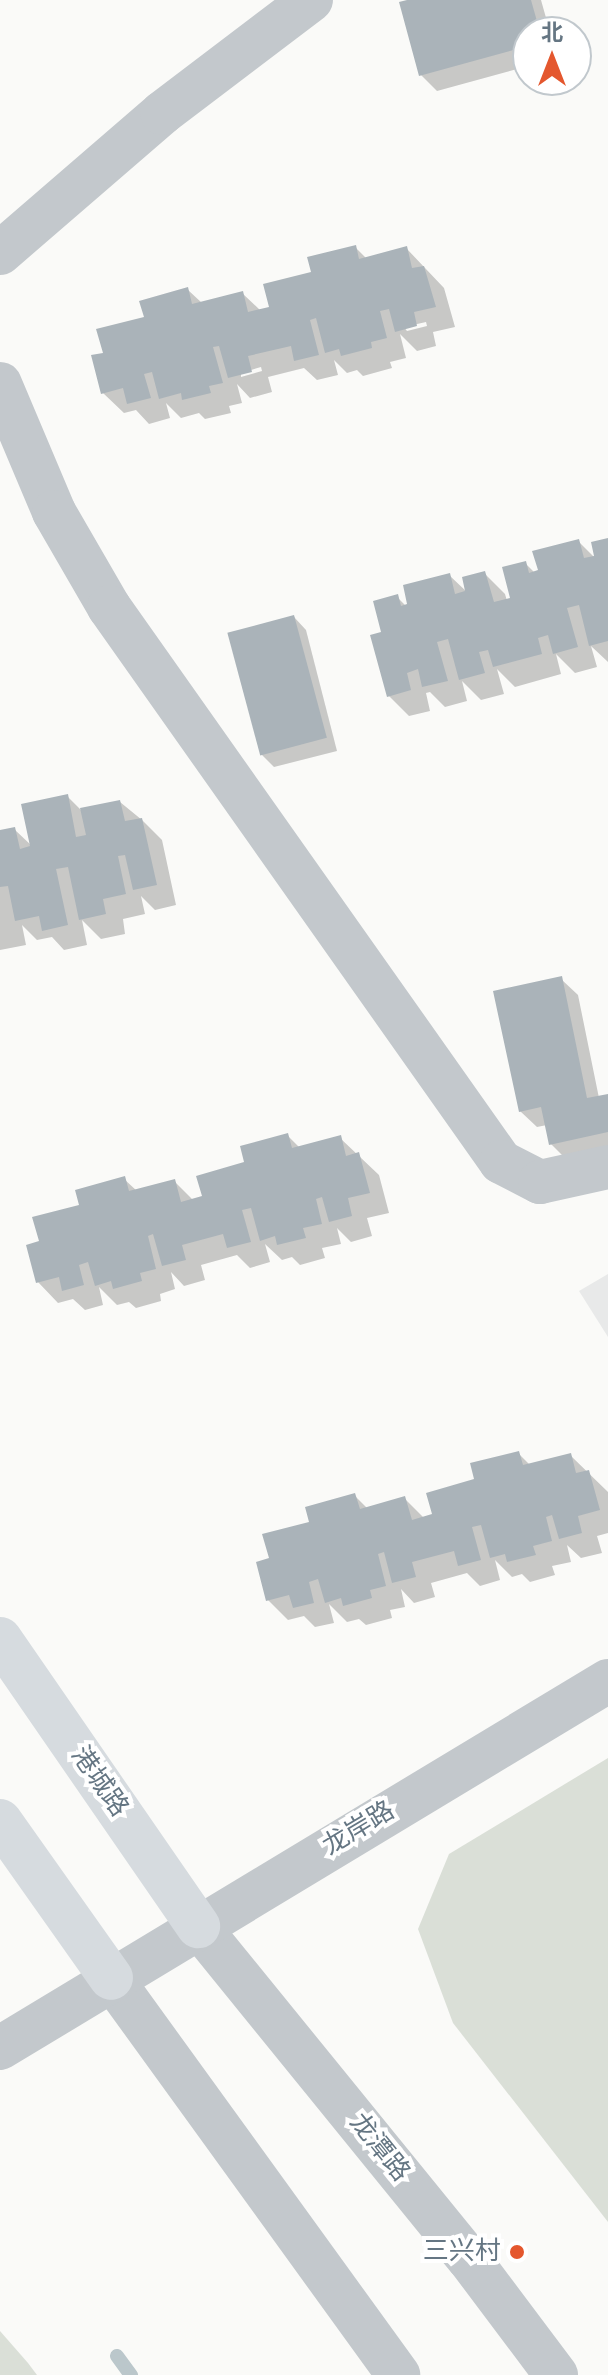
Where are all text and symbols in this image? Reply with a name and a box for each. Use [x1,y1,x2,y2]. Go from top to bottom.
north arrow [512,16,592,96]
text: 北 [541,20,563,47]
street label: 港城路 [64,1741,134,1823]
street label: 龙岸路 [318,1796,400,1862]
street label: 龙潭路 [342,2108,416,2188]
place label: 三兴村 [423,2236,501,2268]
marker: 三兴村 [508,2243,526,2261]

